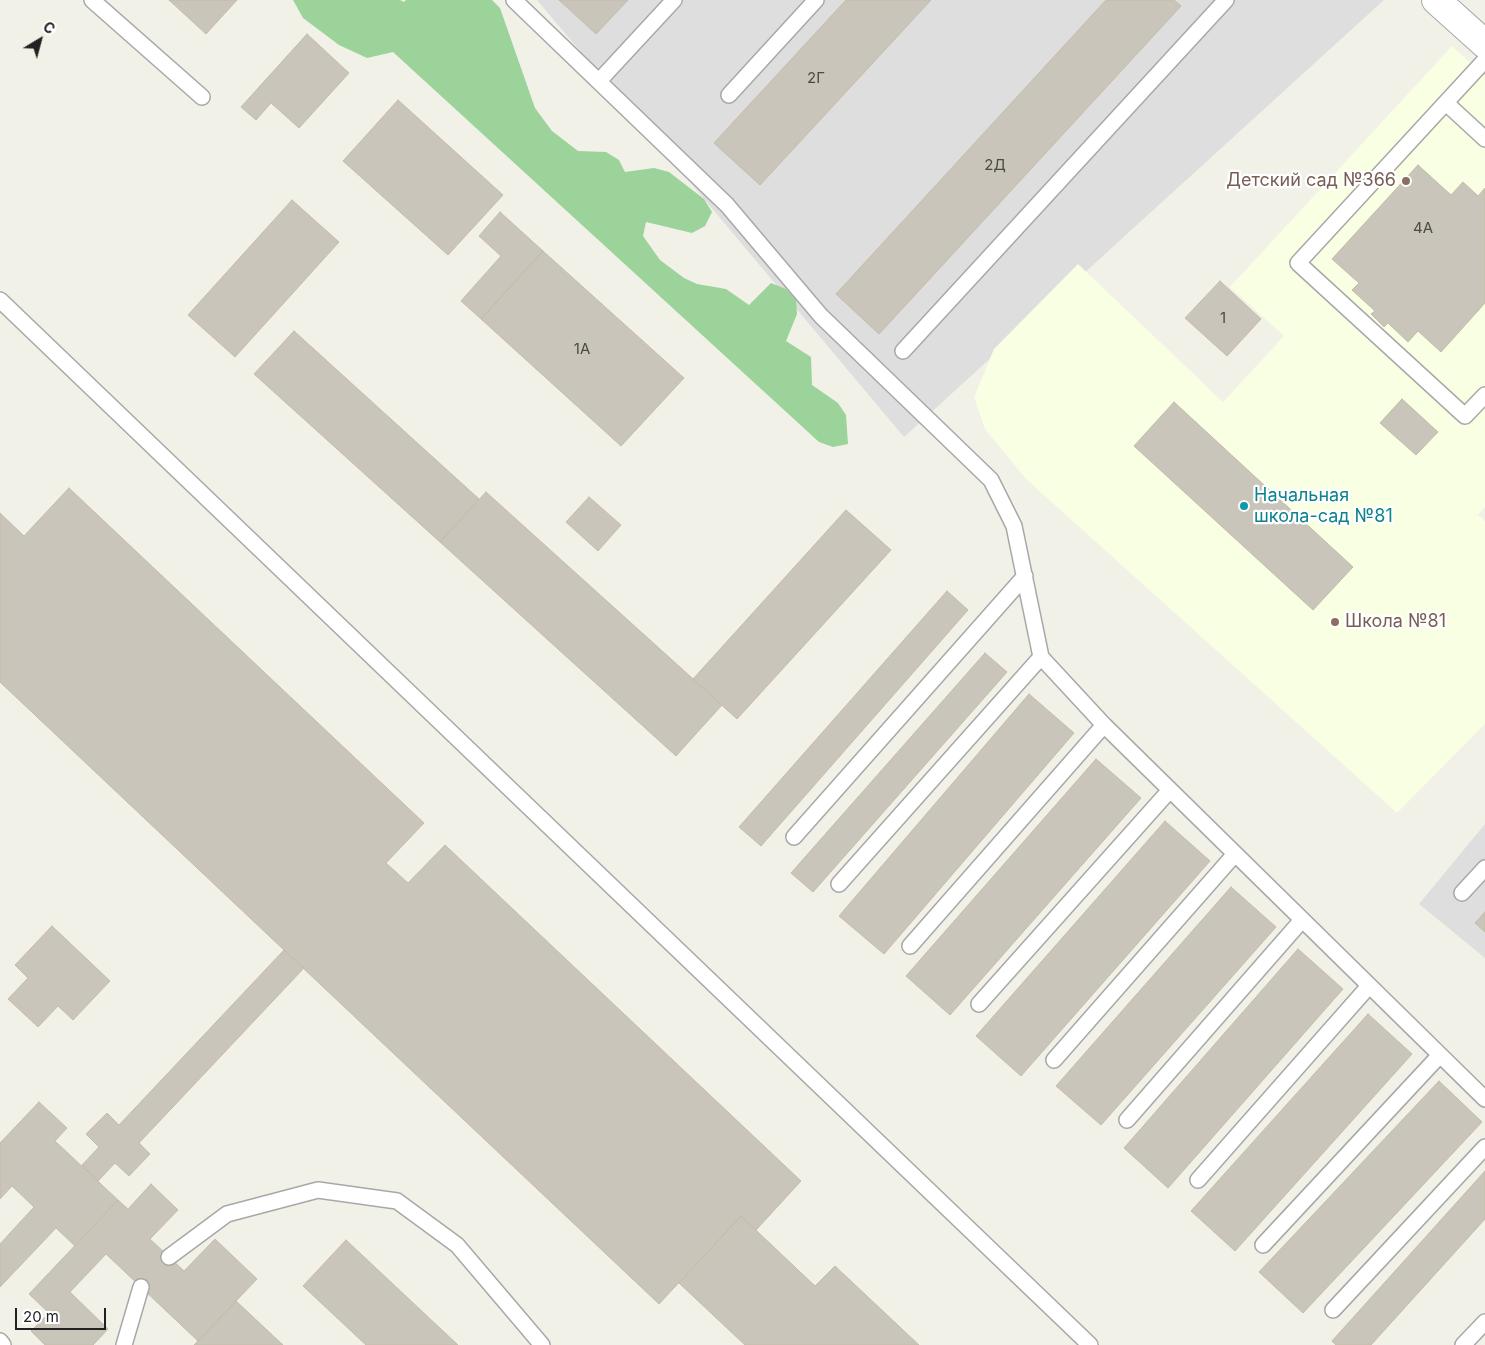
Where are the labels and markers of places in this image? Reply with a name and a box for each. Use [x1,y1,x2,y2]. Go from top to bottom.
place label: Детский сад №366 [1226,170,1396,192]
marker: Детский сад №366 [1400,175,1412,187]
place label: Начальная школа-сад №81 [1254,485,1393,528]
marker: Начальная школа-сад №81 [1238,500,1250,512]
place label: Школа №81 [1345,611,1446,633]
marker: Школа №81 [1329,616,1341,628]

